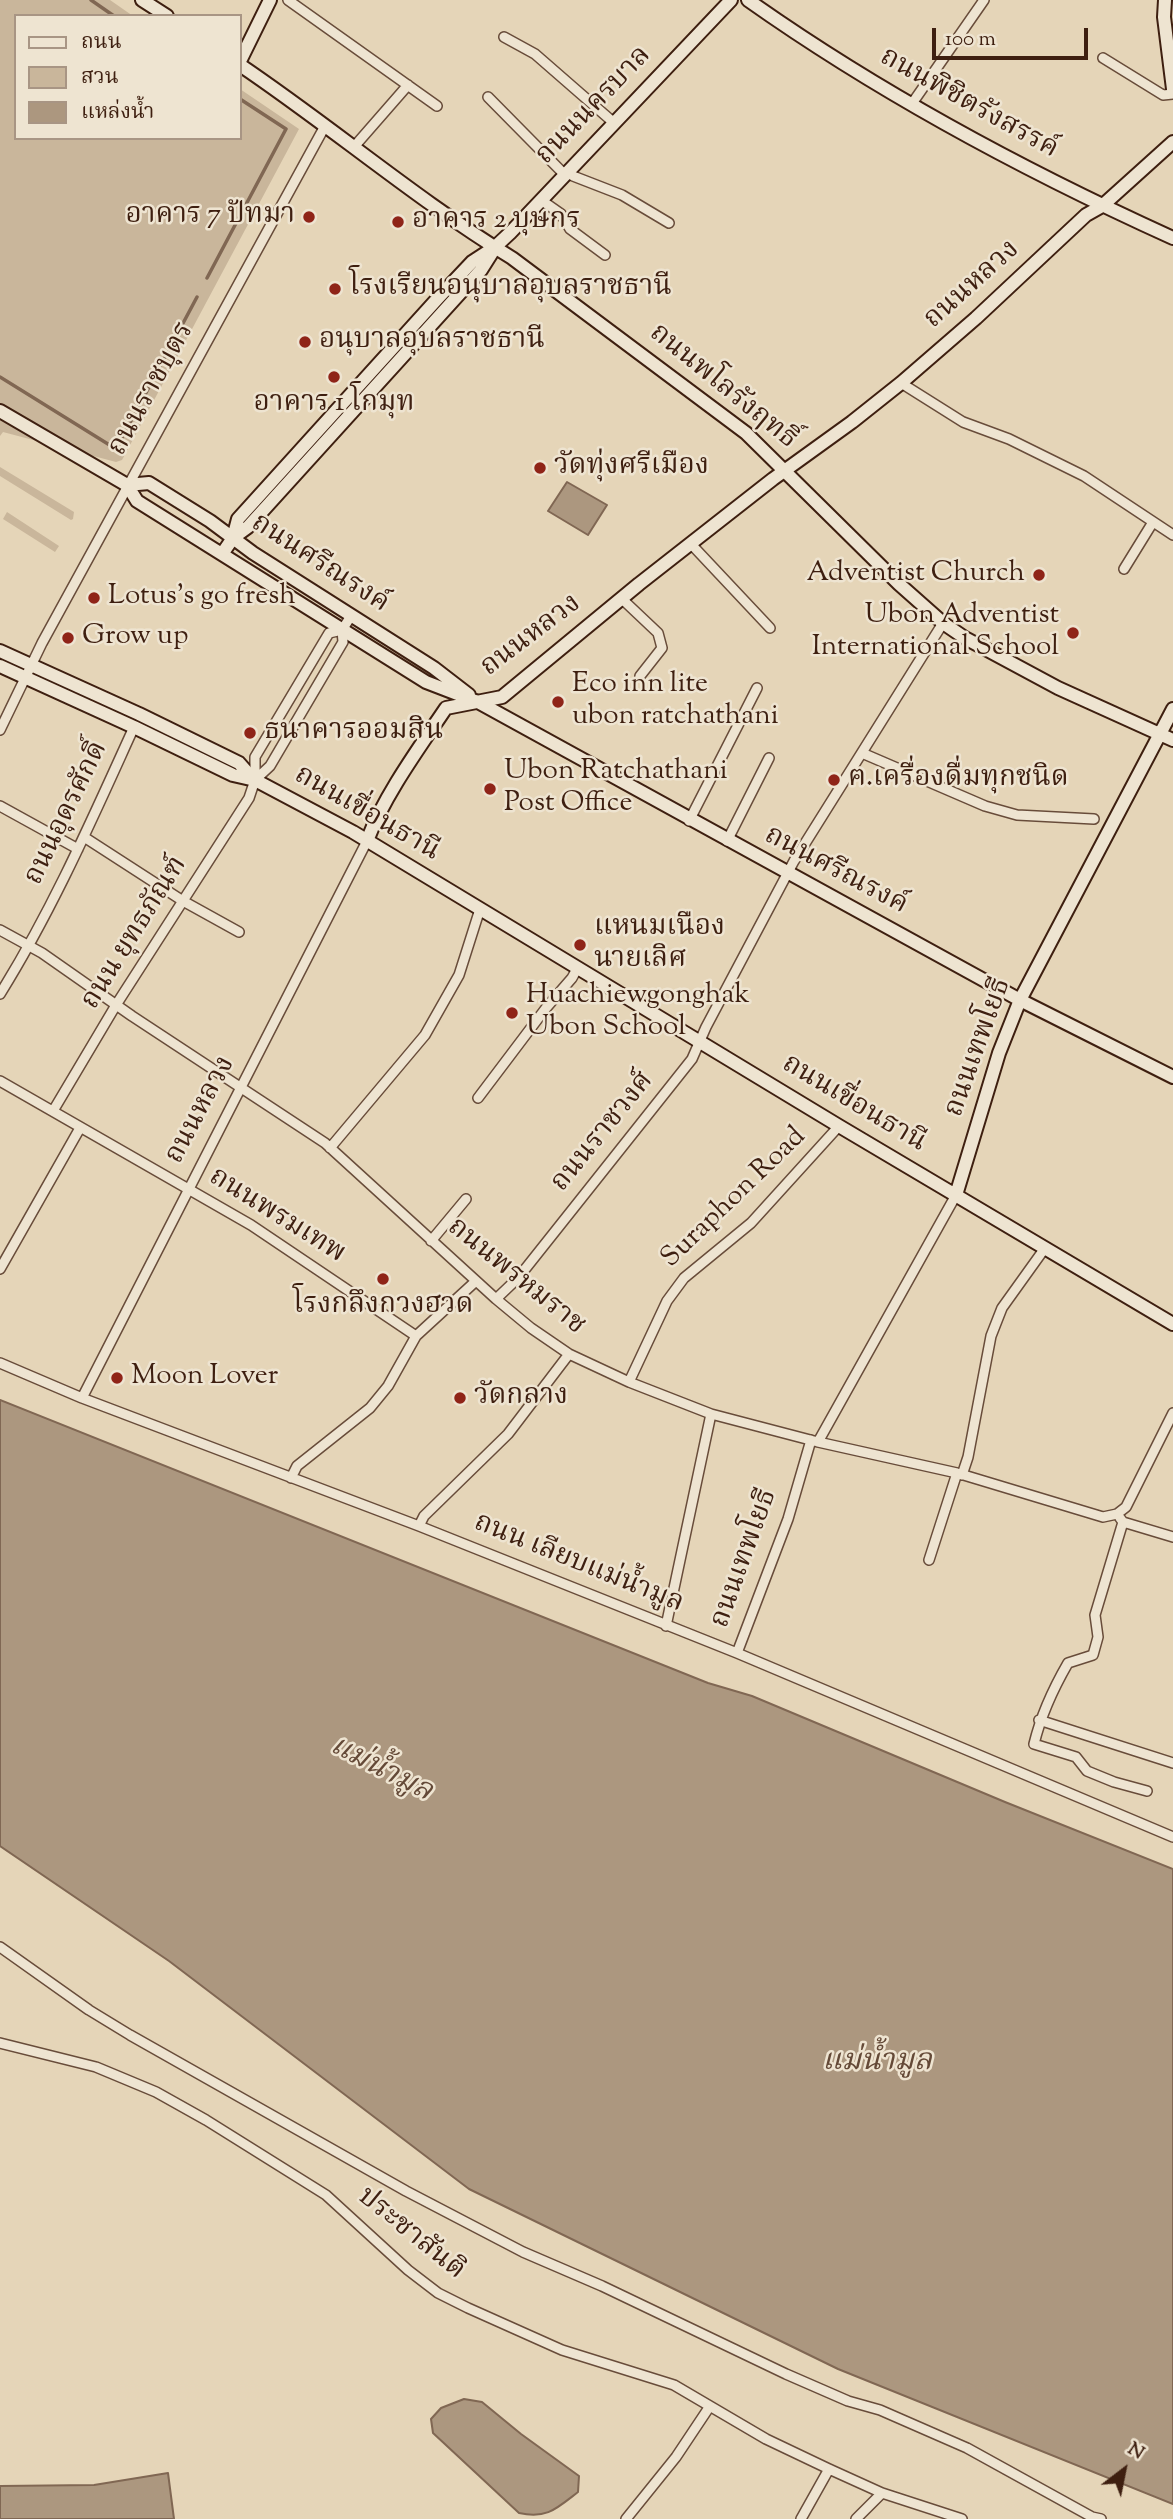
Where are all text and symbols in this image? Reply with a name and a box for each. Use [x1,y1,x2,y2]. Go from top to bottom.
legend [14,14,242,140]
scale bar [935,14,1091,58]
text: 100 m [945,25,996,55]
text: ถนน [81,28,122,58]
street label: ถนนนครบาล [530,41,660,173]
street label: ถนนพิชิตรังสรรค์ [873,42,1063,168]
text: สวน [81,63,119,93]
text: แหล่งน้ำ [81,98,154,128]
place label: อาคาร 7 ปัทมา [125,200,295,234]
place label: อาคาร 2 บุษกร [412,205,580,239]
marker: อาคาร 7 ปัทมา [301,209,317,225]
marker: อาคาร 2 บุษกร [390,214,406,230]
street label: ถนนหลวง [918,234,1028,338]
place label: โรงเรียนอนุบาลอุบลราชธานี [349,272,672,306]
marker: โรงเรียนอนุบาลอุบลราชธานี [327,281,343,297]
street label: ถนนราชบุตร [103,317,203,463]
street label: ถนนพโลรังฤทธิ์ [641,318,803,458]
place label: อนุบาลอุบลราชธานี [319,325,545,359]
marker: อนุบาลอุบลราชธานี [297,334,313,350]
marker: อาคาร 1 โกมุท [326,369,342,385]
place label: อาคาร 1 โกมุท [253,388,415,422]
place label: วัดทุ่งศรีเมือง [554,451,709,485]
marker: วัดทุ่งศรีเมือง [532,460,548,476]
street label: ถนนศรีณรงค์ [244,508,394,622]
place label: Adventist Church [807,558,1025,592]
marker: Adventist Church [1031,567,1047,583]
place label: Lotus's go fresh [108,581,296,615]
street label: ถนนหลวง [475,588,589,686]
marker: Lotus's go fresh [86,590,102,606]
place label: Ubon Adventist International School [812,600,1059,666]
place label: Grow up [82,621,188,655]
marker: Ubon Adventist International School [1065,625,1081,641]
marker: Grow up [60,630,76,646]
place label: Eco inn lite ubon ratchathani [572,669,779,735]
marker: Eco inn lite ubon ratchathani [550,694,566,710]
place label: ธนาคารออมสิน [264,716,443,750]
marker: ธนาคารออมสิน [242,725,258,741]
street label: ถนนอุดรศักดิ์ [19,737,117,891]
place label: Ubon Ratchathani Post Office [504,756,728,822]
street label: ถนนเขื่อนธานี [287,760,445,870]
place label: ฅ.เครื่องดื่มทุกชนิด [848,763,1069,797]
marker: ฅ.เครื่องดื่มทุกชนิด [826,772,842,788]
marker: Ubon Ratchathani Post Office [482,781,498,797]
street label: ถนนศรีณรงค์ [758,820,912,924]
street label: ถนน ยุทธภัณฑ์ [76,851,196,1017]
place label: แหนมเนือง นายเลิศ [594,912,725,978]
marker: แหนมเนือง นายเลิศ [572,937,588,953]
street label: ถนนเทพโยธี [939,974,1021,1122]
place label: Huachiewgonghak Ubon School [526,980,750,1046]
marker: Huachiewgonghak Ubon School [504,1005,520,1021]
street label: ถนนเขื่อนธานี [775,1049,931,1161]
street label: ถนนหลวง [160,1052,244,1170]
street label: ถนนราชวงศ์ [545,1066,663,1200]
street label: Suraphon Road [656,1122,814,1276]
street label: ถนนพรมเทพ [202,1162,350,1272]
street label: ถนนพรหมราช [439,1212,591,1344]
marker: โรงกลึงกวงฮวด [375,1271,391,1287]
place label: โรงกลึงกวงฮวด [293,1290,473,1324]
place label: Moon Lover [131,1361,278,1395]
marker: Moon Lover [109,1370,125,1386]
place label: วัดกลาง [474,1381,568,1415]
marker: วัดกลาง [452,1390,468,1406]
street label: ถนนเทพโยธี [705,1485,787,1633]
street label: ถนน เลียบแม่น้ำมูล [468,1508,688,1622]
water label: แม่น้ำมูล [323,1730,437,1812]
water label: แม่น้ำมูล [822,2046,932,2082]
street label: ประชาสันติ [349,2181,471,2289]
north arrow [1089,2435,1159,2505]
text: N [1122,2436,1149,2467]

